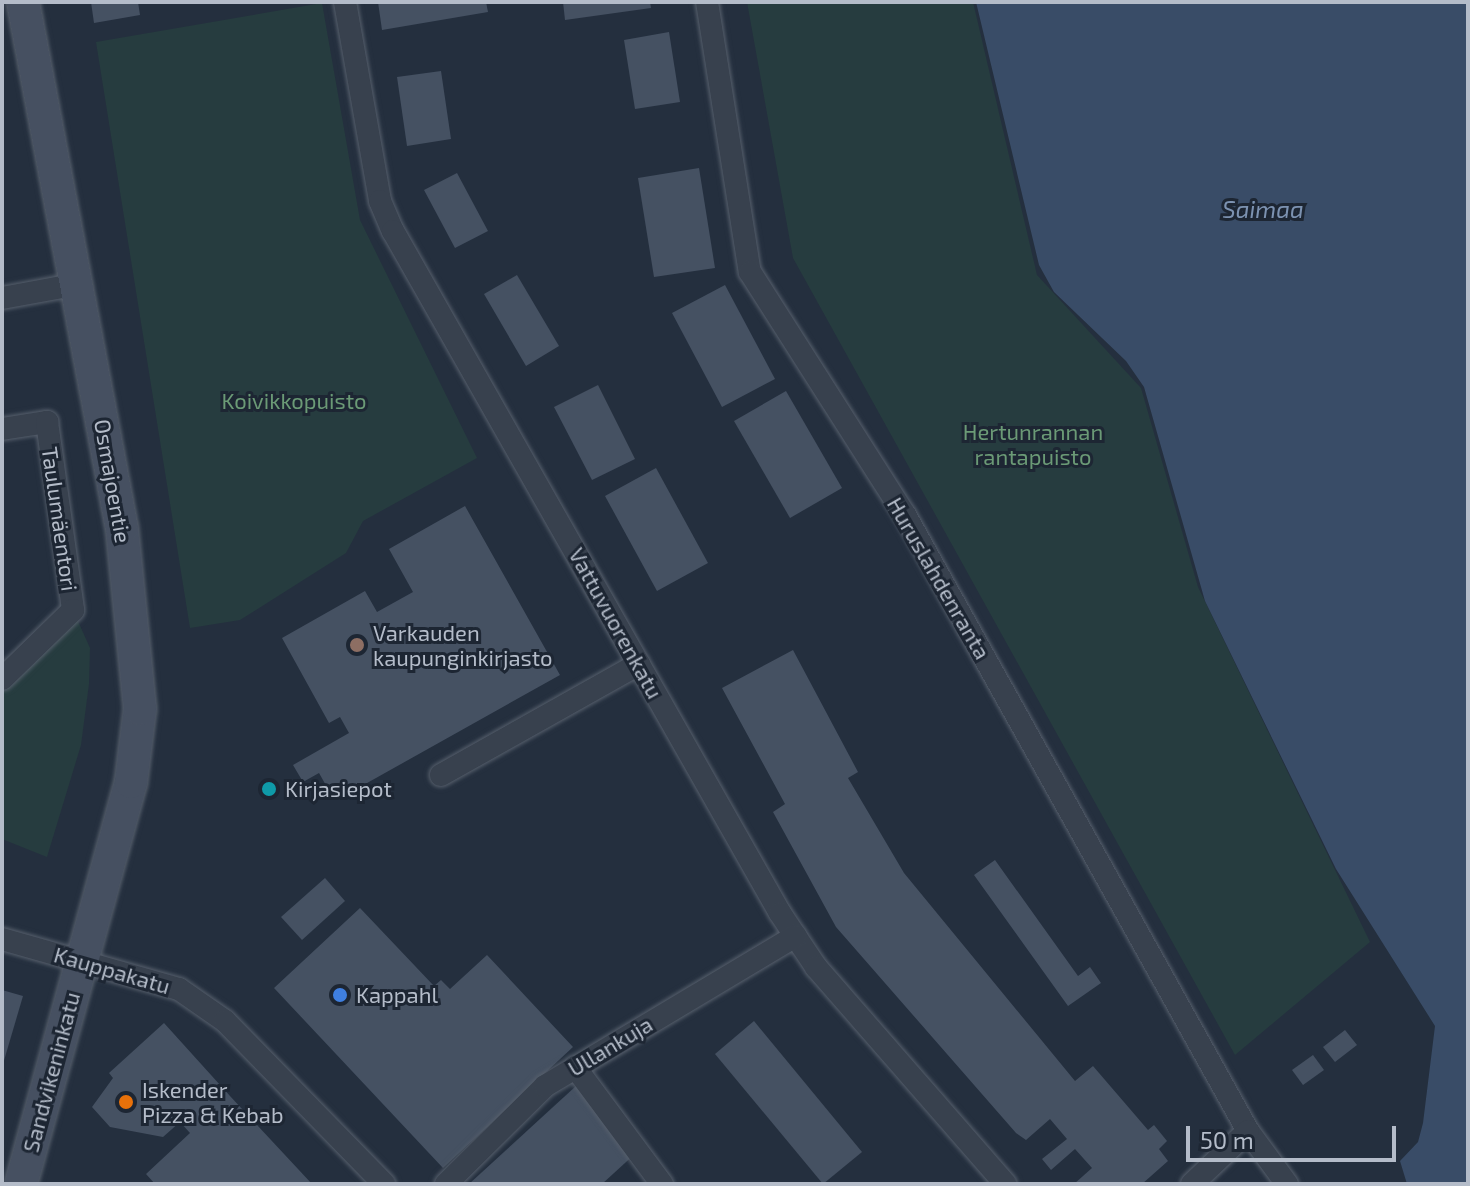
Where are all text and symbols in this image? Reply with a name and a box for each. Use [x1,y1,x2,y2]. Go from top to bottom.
water label: Saimaa [1222,195,1304,223]
park label: Koivikkopuisto [221,388,367,414]
street label: Osmajoentie [89,417,137,545]
park label: Hertunrannan rantapuisto [963,418,1103,470]
street label: Taulumäentori [37,445,83,593]
street label: Huruslahdenranta [882,492,996,664]
street label: Vattuvuorenkatu [564,543,668,703]
place label: Varkauden kaupunginkirjasto [373,619,553,670]
marker: Varkauden kaupunginkirjasto [348,636,366,654]
place label: Kirjasiepot [285,776,392,802]
marker: Kirjasiepot [260,780,278,798]
street label: Kauppakatu [51,941,173,999]
place label: Kappahl [356,982,438,1008]
marker: Kappahl [331,986,349,1004]
street label: Sandvikeninkatu [17,989,85,1155]
street label: Ullankuja [563,1011,657,1081]
place label: Iskender Pizza & Kebab [142,1076,283,1128]
marker: Iskender Pizza & Kebab [117,1093,135,1111]
scale bar [1190,1110,1400,1160]
text: 50 m [1200,1125,1254,1154]

